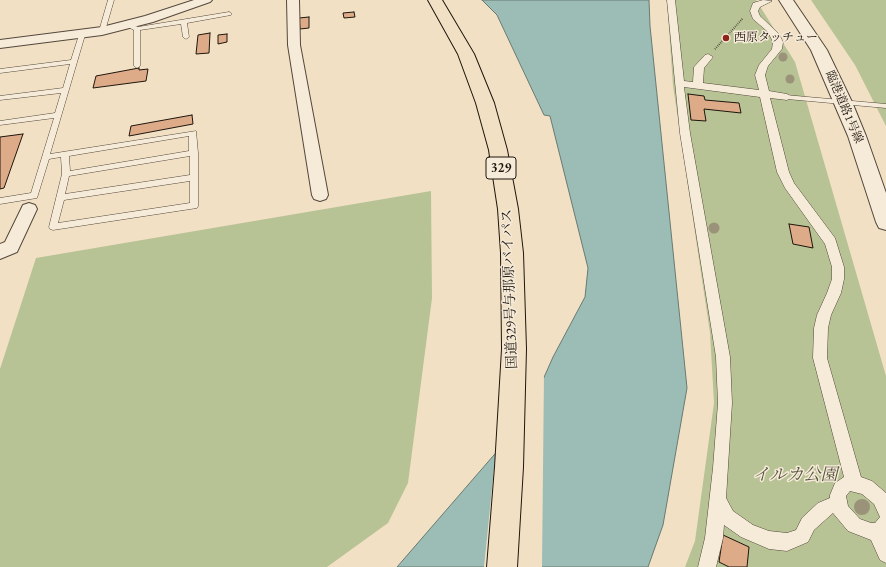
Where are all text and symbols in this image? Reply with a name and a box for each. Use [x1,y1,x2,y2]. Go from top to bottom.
place label: 西原タッチュー [734,31,818,45]
marker: 西原タッチュー [721,33,731,43]
street label: 臨港道路1号線 [822,68,866,146]
road number: 329 [486,157,516,179]
street label: 国道329号与那原バイパス [499,209,521,369]
park label: イルカ公園 [753,465,837,485]

